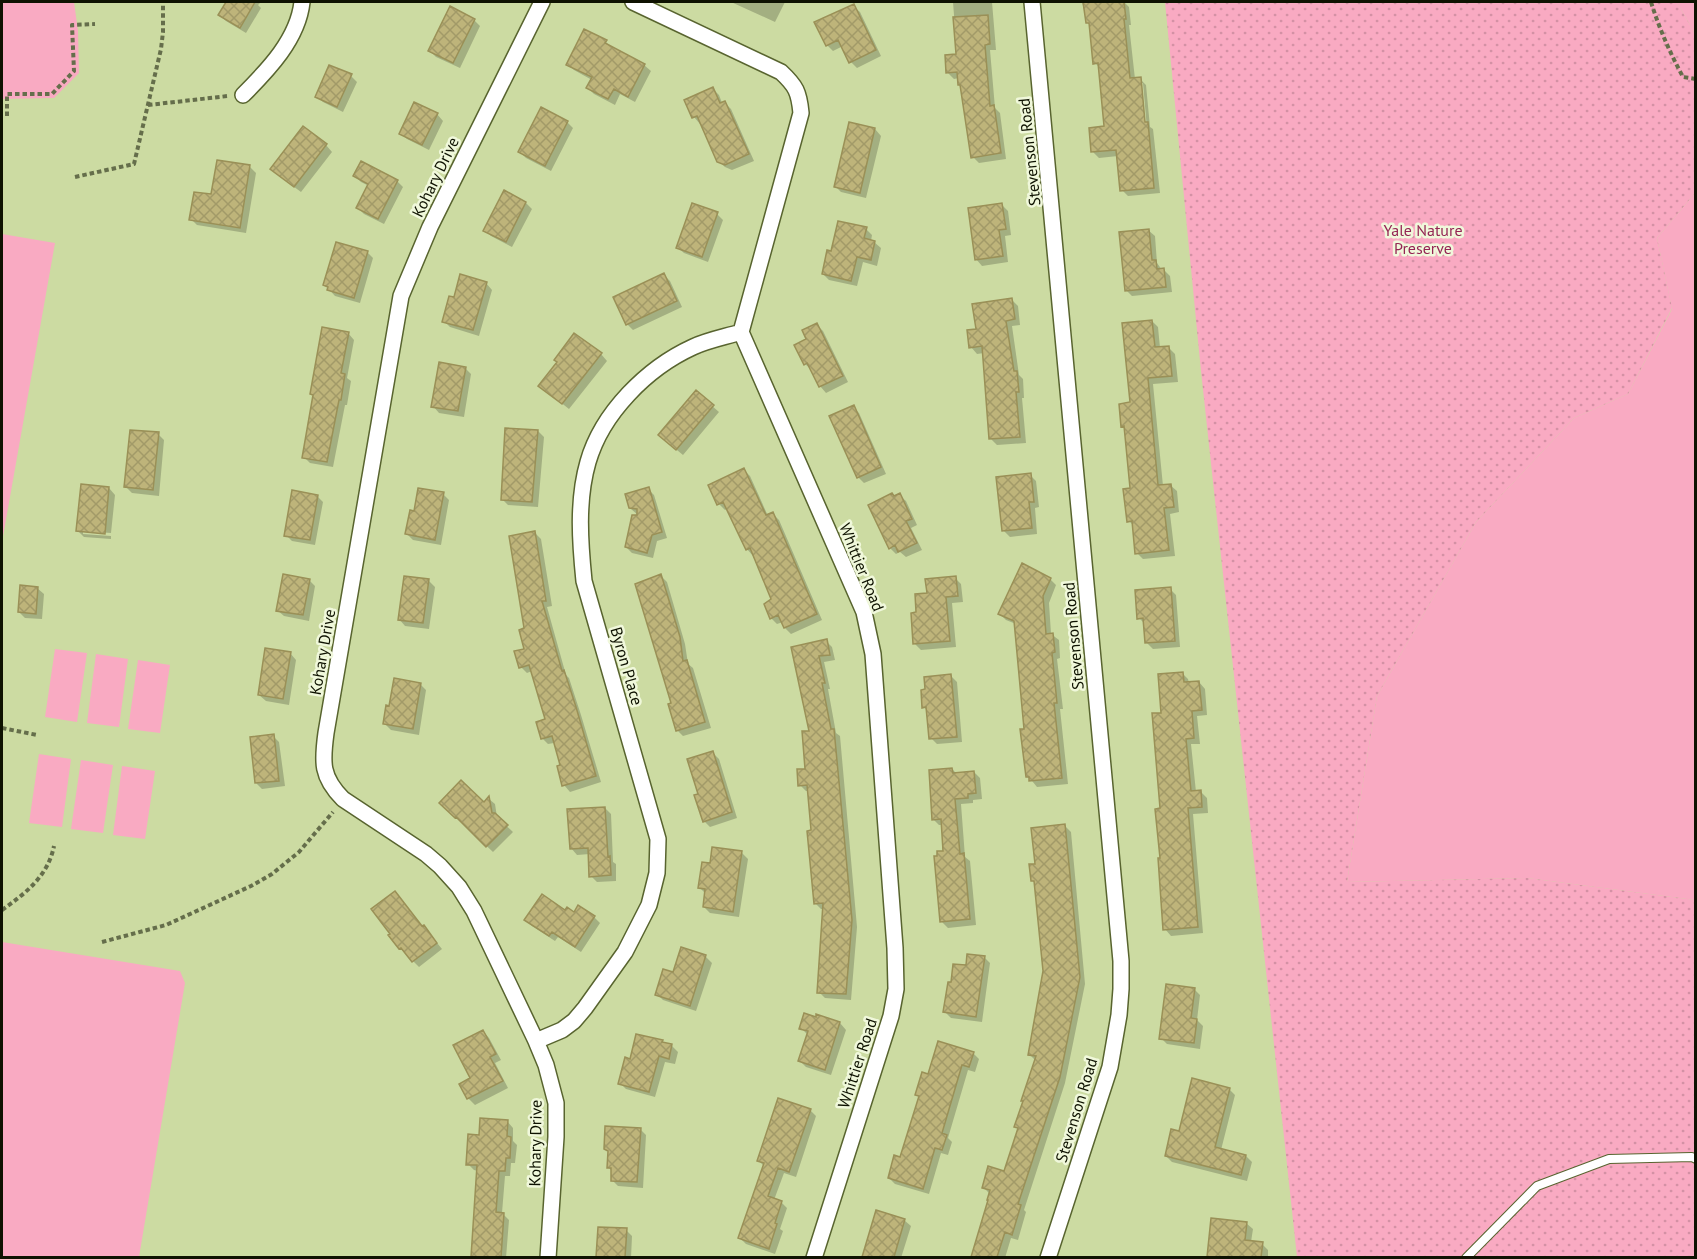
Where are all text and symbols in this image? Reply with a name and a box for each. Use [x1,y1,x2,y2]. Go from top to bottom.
street label: Stevenson Road [1013,97,1045,207]
street label: Kohary Drive [407,134,463,220]
park label: Yale Nature Preserve [1383,220,1463,258]
street label: Whittier Road [835,520,889,614]
street label: Stevenson Road [1058,581,1088,691]
street label: Kohary Drive [305,608,339,696]
street label: Byron Place [606,625,648,707]
street label: Whittier Road [833,1016,881,1110]
street label: Stevenson Road [1051,1055,1101,1165]
street label: Kohary Drive [524,1099,546,1187]

